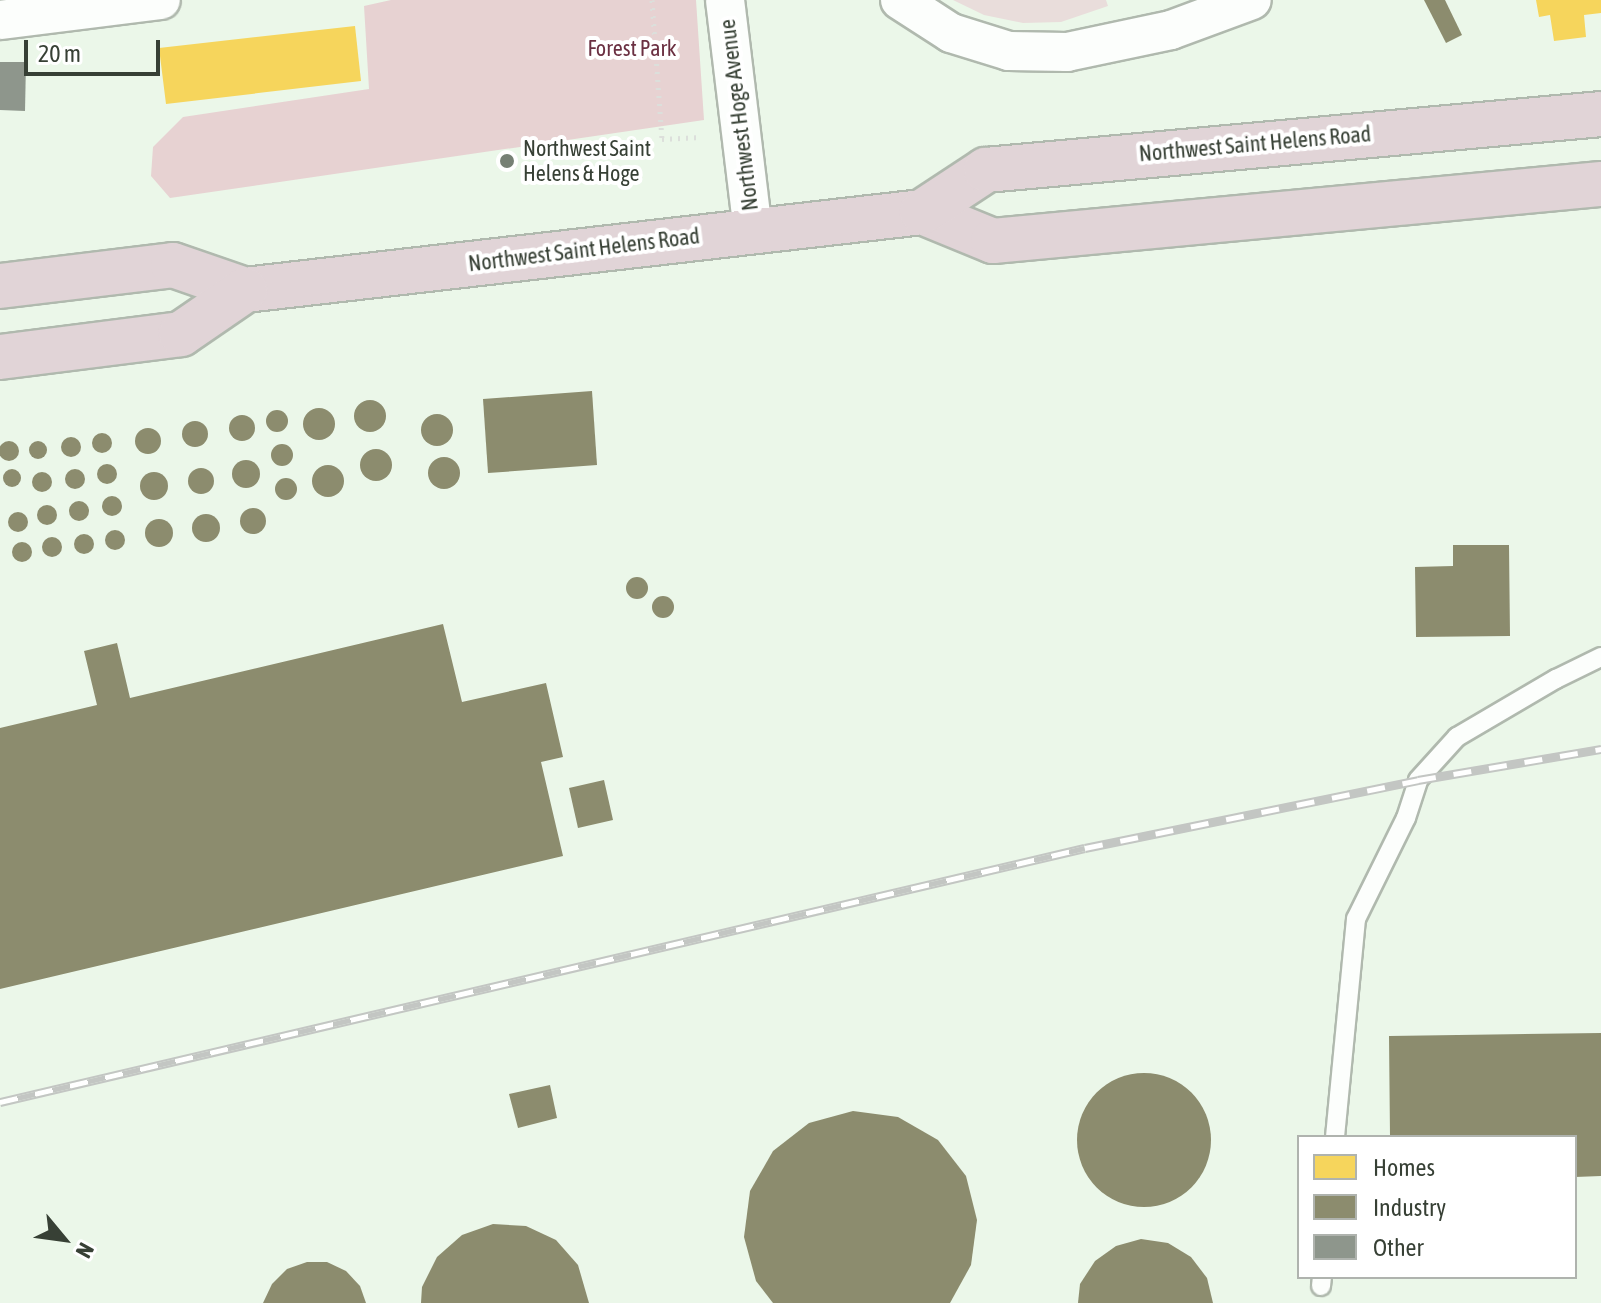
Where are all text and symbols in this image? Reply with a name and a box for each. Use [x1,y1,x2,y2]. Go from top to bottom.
street label: Northwest Hoge Avenue [714,18,764,212]
scale bar [28,24,164,74]
park label: Forest Park [587,36,677,62]
text: 20 m [38,40,81,67]
street label: Northwest Saint Helens Road [1138,121,1372,167]
place label: Northwest Saint Helens & Hoge [523,135,651,186]
marker: Northwest Saint Helens & Hoge [498,152,516,170]
street label: Northwest Saint Helens Road [467,223,701,277]
legend [1297,1135,1577,1279]
text: Homes [1373,1154,1435,1181]
text: Industry [1373,1194,1446,1221]
north arrow [24,1199,104,1279]
text: Other [1373,1234,1424,1261]
text: N [70,1239,100,1263]

